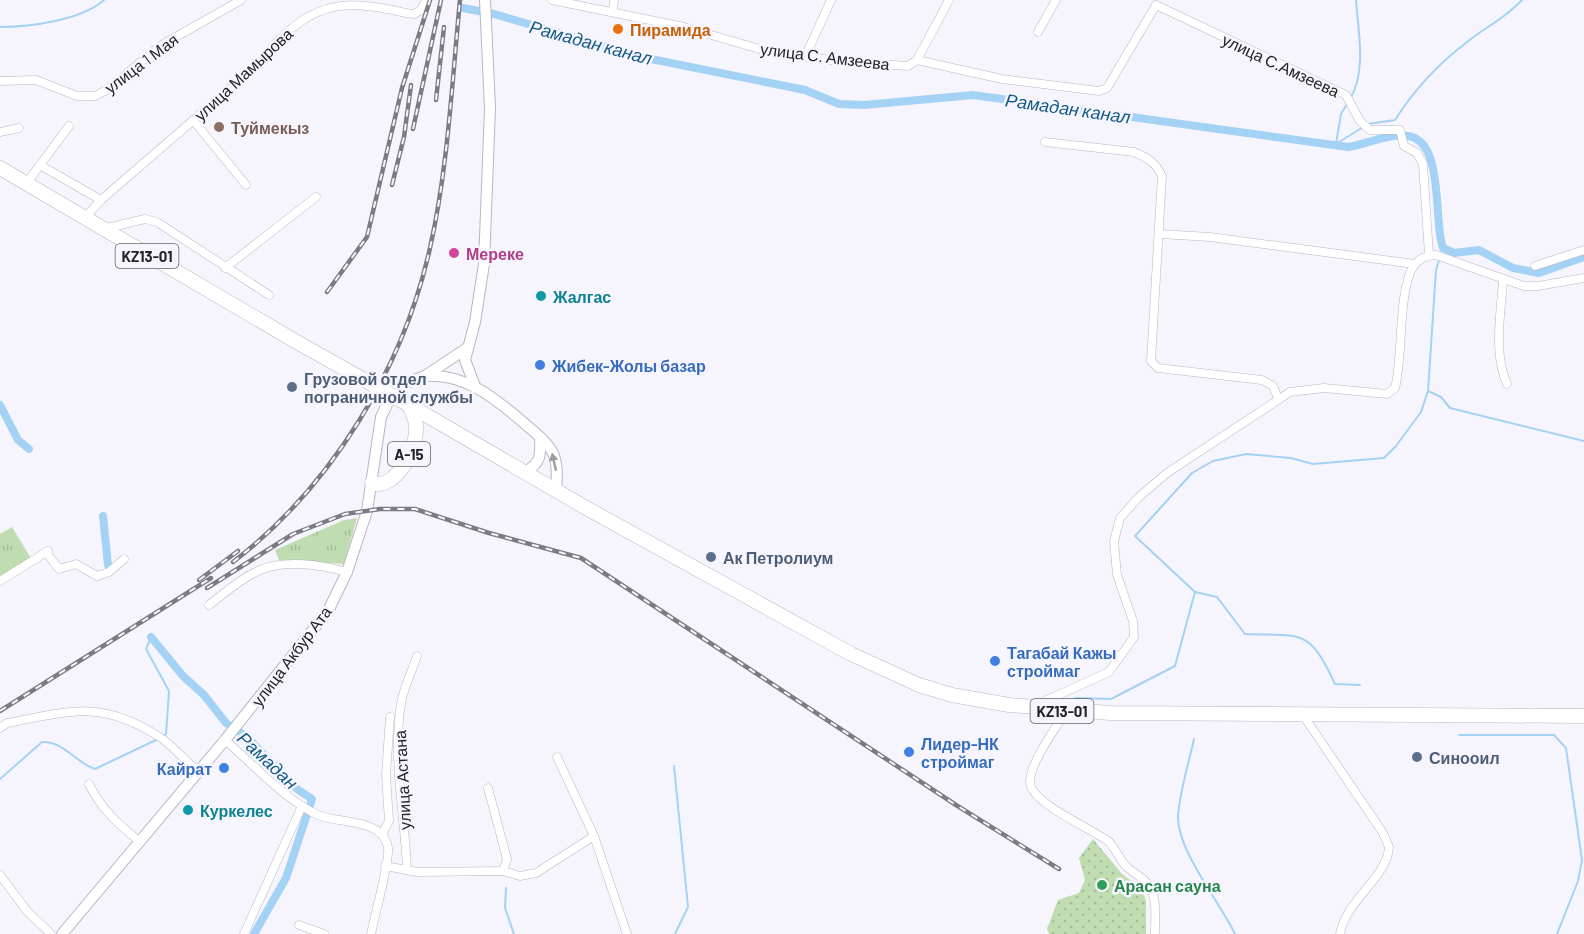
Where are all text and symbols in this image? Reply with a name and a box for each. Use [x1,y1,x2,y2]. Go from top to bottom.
water label: Рамадан канал [527,15,655,69]
place label: Пирамида [630,20,711,39]
marker: Пирамида [611,22,625,36]
street label: улица Мамырова [190,24,296,124]
street label: улица 1 Мая [101,29,181,97]
street label: улица С.Амзеева [1219,30,1343,100]
street label: улица С. Амзеева [759,39,891,73]
water label: Рамадан канал [1004,88,1132,128]
place label: Туймекыз [231,118,309,137]
marker: Туймекыз [212,120,226,134]
road number: KZ13-01 [116,244,178,268]
place label: Мереке [466,244,524,263]
marker: Мереке [447,246,461,260]
place label: Жалгас [552,287,611,306]
marker: Жалгас [534,289,548,303]
place label: Жибек-Жолы базар [551,356,706,375]
marker: Жибек-Жолы базар [533,358,547,372]
place label: Грузовой отдел пограничной службы [304,369,473,406]
marker: Грузовой отдел пограничной службы [285,380,299,394]
road number: A-15 [388,442,430,466]
one-way arrow [549,453,559,471]
place label: Ак Петролиум [723,548,833,567]
marker: Ак Петролиум [704,550,718,564]
street label: улица Акбур Ата [247,602,335,710]
place label: Тагабай Кажы строймаг [1007,643,1117,680]
marker: Тагабай Кажы строймаг [988,654,1002,668]
road number: KZ13-01 [1030,699,1094,723]
water label: Рамадан [233,727,303,793]
street label: улица Астана [390,730,414,830]
place label: Лидер-НК строймаг [921,734,999,771]
marker: Лидер-НК строймаг [902,745,916,759]
place label: Синооил [1429,748,1500,767]
marker: Синооил [1410,750,1424,764]
place label: Кайрат [157,759,212,778]
marker: Кайрат [217,761,231,775]
place label: Куркелес [200,801,273,820]
marker: Куркелес [181,803,195,817]
place label: Арасан сауна [1114,876,1221,895]
marker: Арасан сауна [1095,878,1109,892]

